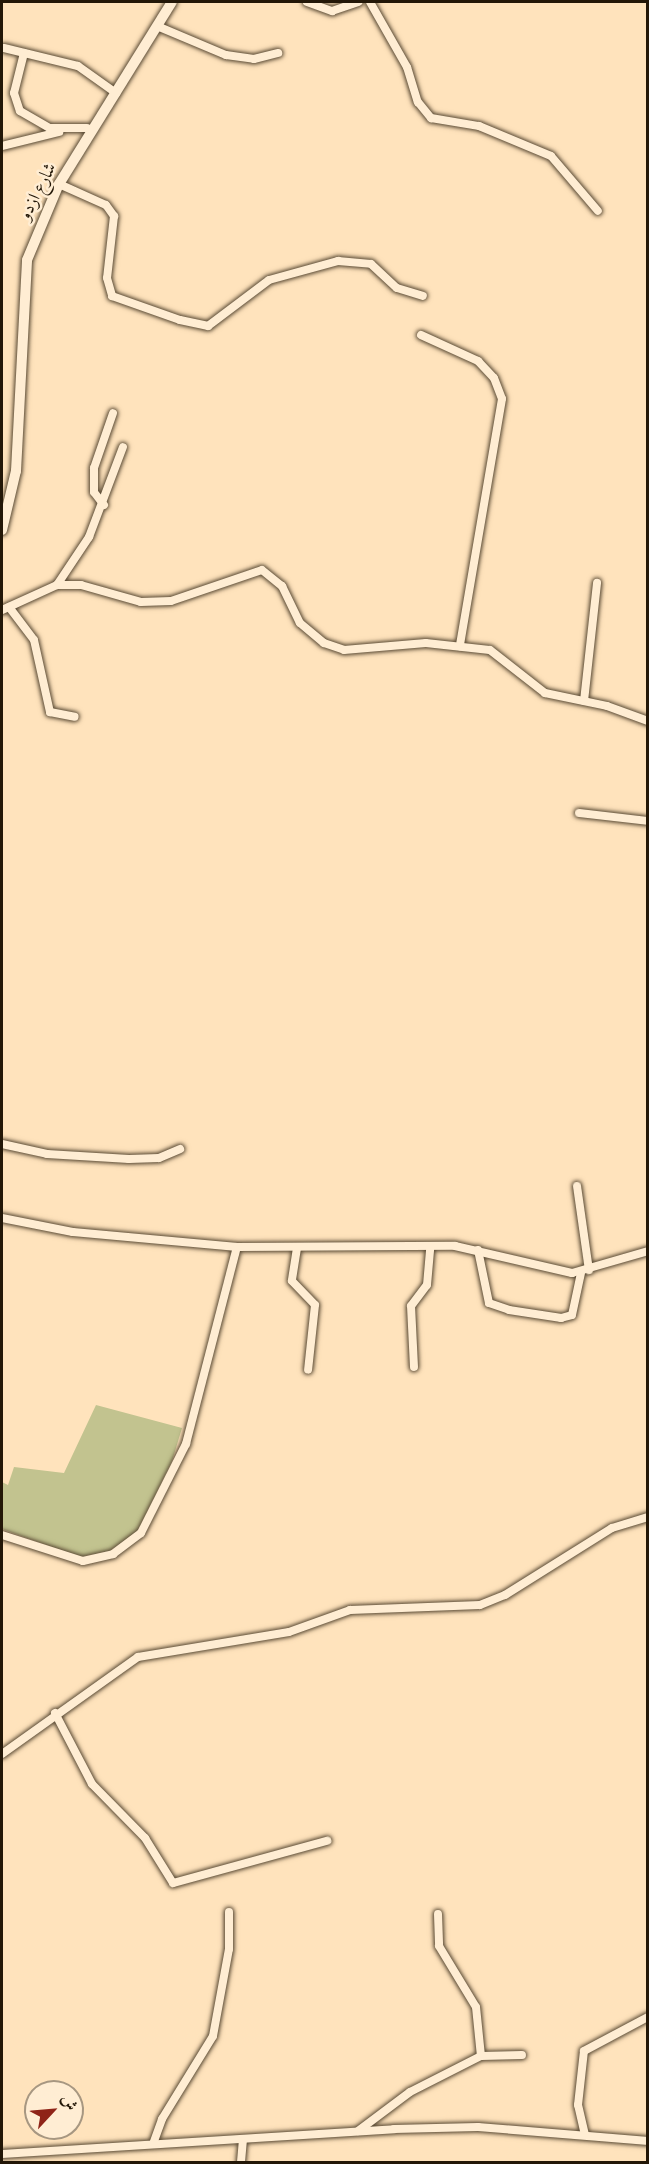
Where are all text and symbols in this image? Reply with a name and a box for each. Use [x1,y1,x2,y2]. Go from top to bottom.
street label: شارع ازدو [15,160,63,224]
north arrow [24,2080,84,2140]
text: ش [55,2091,82,2115]

